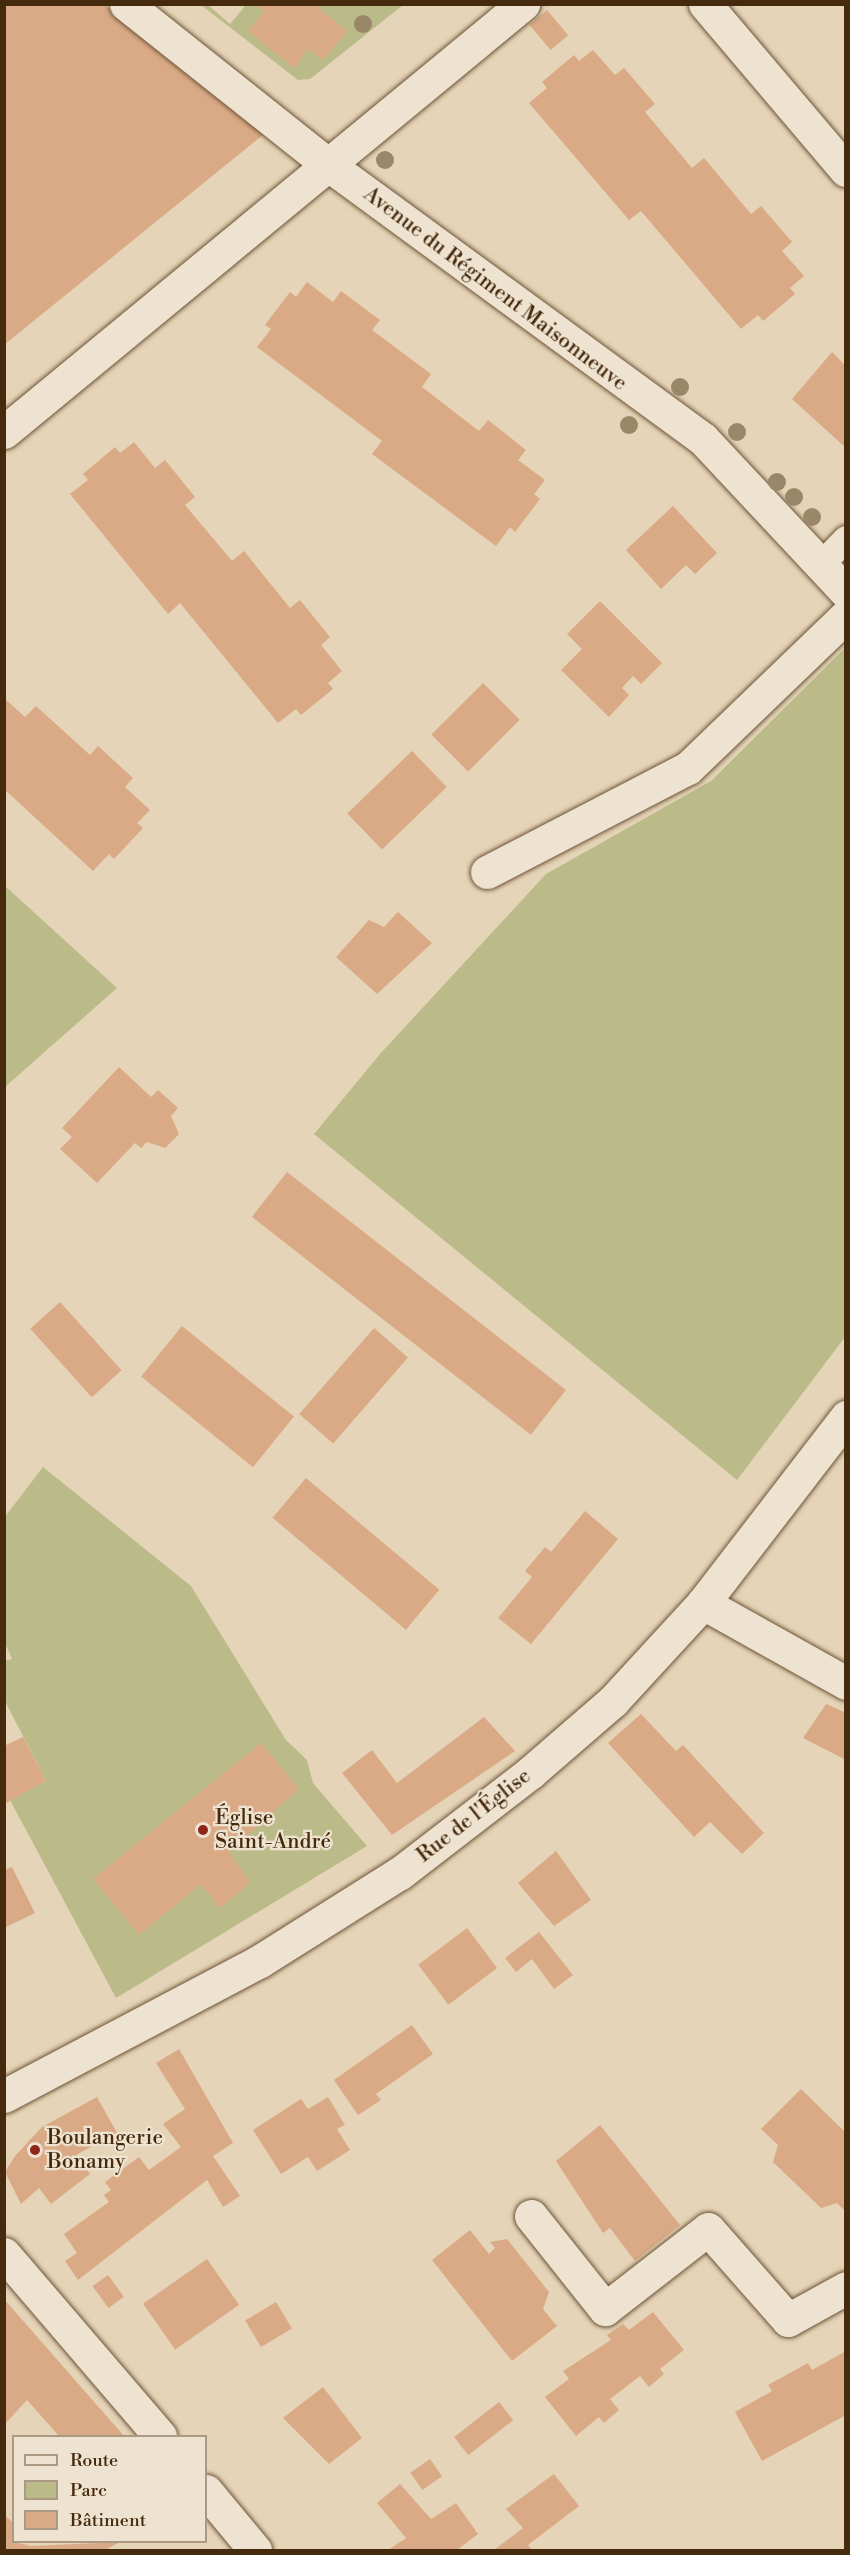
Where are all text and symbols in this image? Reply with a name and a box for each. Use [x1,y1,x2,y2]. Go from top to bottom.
street label: Avenue du Régiment Maisonneuve [358,182,632,396]
street label: Rue de l'Église [412,1764,536,1868]
place label: Église Saint-André [215,1805,331,1855]
marker: Église Saint-André [196,1823,210,1837]
place label: Boulangerie Bonamy [47,2125,163,2175]
marker: Boulangerie Bonamy [28,2143,42,2157]
legend [12,2435,207,2543]
text: Route [70,2449,118,2472]
text: Parc [70,2479,107,2502]
text: Bâtiment [70,2509,146,2532]

